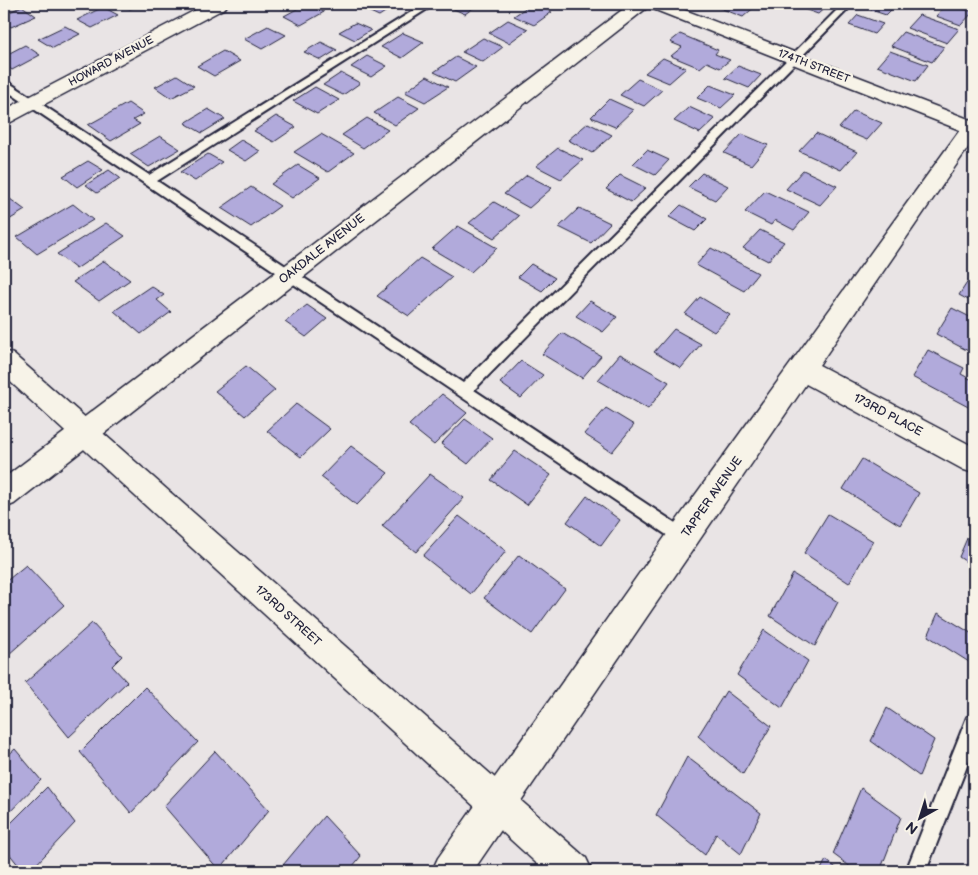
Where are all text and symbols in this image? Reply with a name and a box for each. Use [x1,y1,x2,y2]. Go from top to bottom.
street label: HOWARD AVENUE [66,33,156,89]
street label: 174TH STREET [776,46,852,86]
street label: OAKDALE AVENUE [276,211,368,287]
street label: 173RD PLACE [851,390,925,440]
street label: TAPPER AVENUE [678,454,746,540]
street label: 173RD STREET [252,582,325,650]
north arrow [896,792,946,842]
text: N [903,818,922,838]

